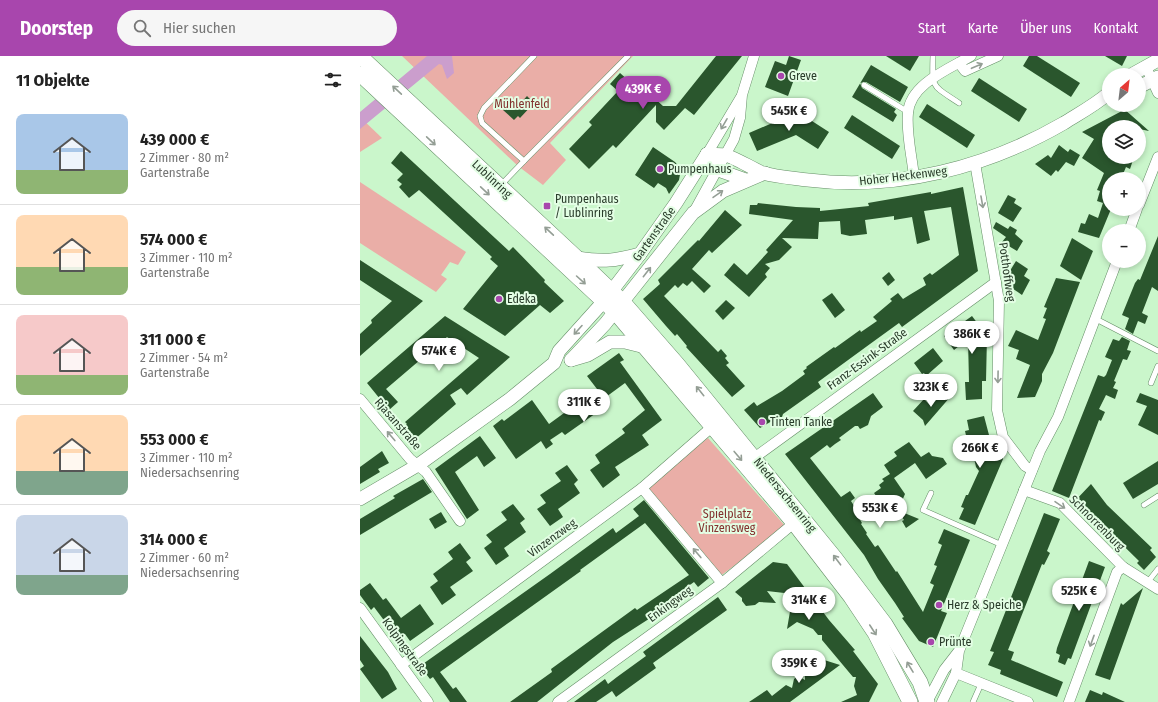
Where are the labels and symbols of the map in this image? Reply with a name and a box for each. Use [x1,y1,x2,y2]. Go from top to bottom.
one-way arrow [971,62,983,69]
north arrow [1102,68,1146,112]
place label: Greve [789,69,817,83]
marker: Greve [776,71,786,81]
pin: 439K € [610,76,676,110]
one-way arrow [392,85,402,95]
park label: Mühlenfeld [494,97,550,111]
pin: 545K € [756,98,822,132]
one-way arrow [719,118,727,130]
one-way arrow [426,136,436,145]
street label: Lublinring [469,157,515,201]
place label: Pumpenhaus [668,162,732,176]
marker: Pumpenhaus [655,164,665,174]
street label: Hoher Heckenweg [858,164,948,188]
one-way arrow [480,187,491,196]
one-way arrow [713,190,724,198]
place label: Pumpenhaus / Lublinring [555,192,619,220]
one-way arrow [978,195,986,208]
marker: Pumpenhaus / Lublinring [542,201,552,211]
street label: Gartenstraße [630,204,679,264]
one-way arrow [544,227,554,236]
street label: Potthoffweg [996,242,1018,303]
one-way arrow [643,266,651,277]
one-way arrow [576,275,586,285]
place label: Edeka [507,292,536,306]
marker: Edeka [494,294,504,304]
pin: 386K € [939,321,1005,355]
one-way arrow [573,325,583,335]
street label: Franz-Essink-Straße [824,325,910,393]
pin: 574K € [406,338,472,372]
one-way arrow [994,370,1002,383]
pin: 323K € [898,374,964,408]
one-way arrow [695,386,704,397]
pin: 311K € [551,389,617,423]
street label: Rjasanstraße [372,395,424,453]
place label: Tinten Tanke [770,415,832,429]
marker: Tinten Tanke [757,417,767,427]
one-way arrow [387,431,396,442]
pin: 266K € [947,435,1013,469]
one-way arrow [734,450,743,461]
street label: Niedersachsenring [751,455,819,535]
street label: Schnorrenburg [1066,492,1128,554]
pin: 553K € [847,495,913,529]
one-way arrow [1054,500,1065,509]
park label: Spielplatz Vinzensweg [699,507,756,535]
street label: Vinzenzweg [525,516,579,560]
one-way arrow [692,548,701,558]
one-way arrow [832,554,841,565]
pin: 525K € [1046,578,1112,612]
street label: Enkingweg [645,583,695,625]
pin: 314K € [776,587,842,621]
place label: Herz & Speiche [947,598,1021,612]
marker: Herz & Speiche [934,600,944,610]
street label: Kolpingstraße [379,615,431,679]
one-way arrow [868,624,877,635]
place label: Prünte [939,635,972,649]
one-way arrow [1087,635,1095,647]
marker: Prünte [926,637,936,647]
pin: 359K € [766,650,832,684]
one-way arrow [906,661,914,673]

